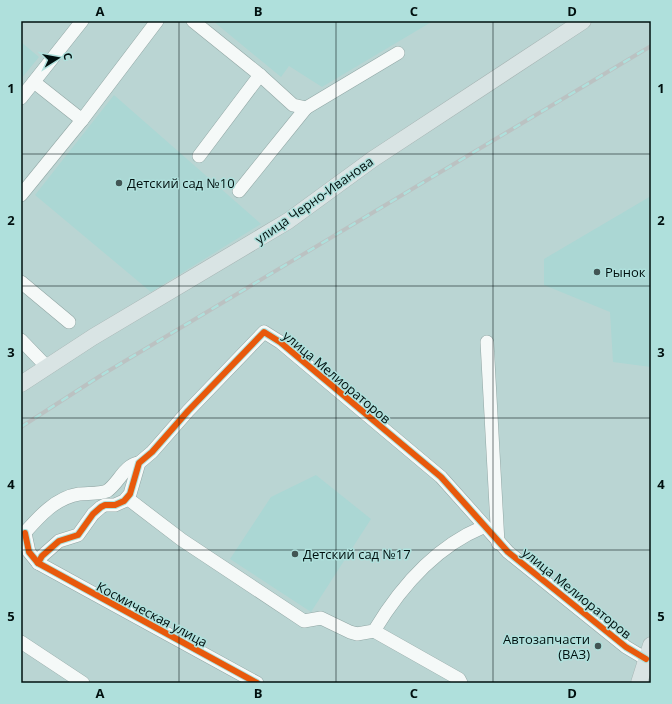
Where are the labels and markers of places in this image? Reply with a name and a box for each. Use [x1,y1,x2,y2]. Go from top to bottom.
place label: Детский сад №10 [127,174,235,192]
marker: Детский сад №10 [114,178,124,188]
place label: Рынок [605,263,646,281]
marker: Рынок [592,267,602,277]
place label: Детский сад №17 [303,545,411,563]
marker: Детский сад №17 [290,549,300,559]
place label: Автозапчасти (ВАЗ) [503,630,590,663]
marker: Автозапчасти (ВАЗ) [593,641,603,651]

